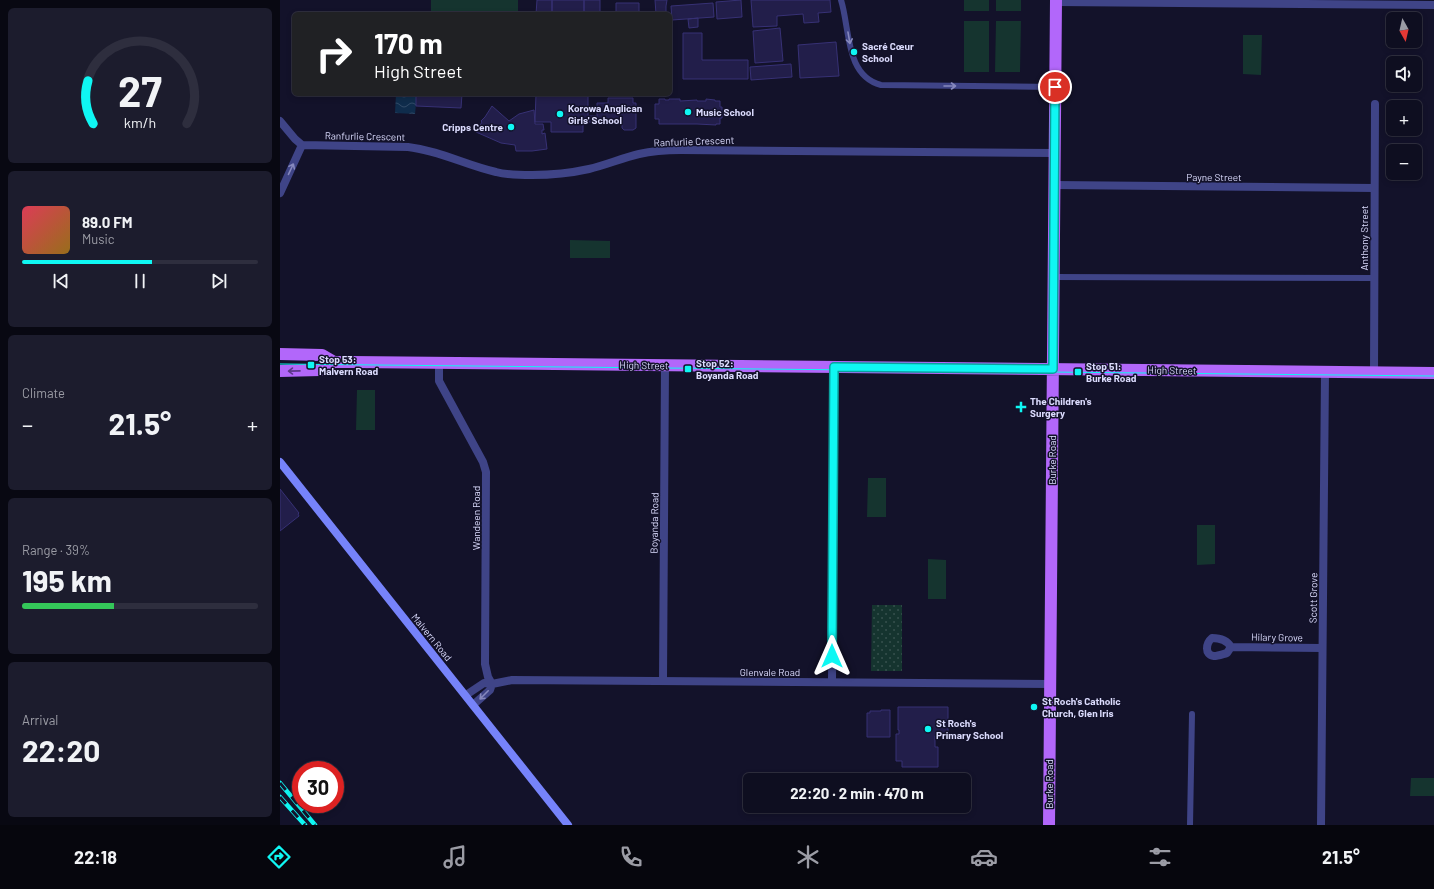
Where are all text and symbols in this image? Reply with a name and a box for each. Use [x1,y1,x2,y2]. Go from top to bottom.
north arrow [1386,12,1422,48]
map controls [1386,12,1422,180]
text: 170 m [374,26,443,60]
icon: right [308,28,360,80]
one-way arrow [845,31,853,44]
place label: Sacré Cœur School [862,40,914,64]
marker: Sacré Cœur School [849,47,859,57]
button: sound [1386,56,1422,92]
text: High Street [374,60,462,82]
text: 27 [118,65,162,115]
pin [1038,70,1072,104]
icon: arrive [1044,76,1066,98]
one-way arrow [943,82,956,90]
button: + [1386,100,1422,136]
place label: Korowa Anglican Girls' School [568,102,642,126]
place label: Music School [696,106,754,118]
marker: Music School [683,107,693,117]
marker: Korowa Anglican Girls' School [555,109,565,119]
text: km/h [124,113,156,130]
place label: Cripps Centre [442,121,504,133]
marker: Cripps Centre [506,122,516,132]
street label: Ranfurlie Crescent [325,129,406,143]
street label: Ranfurlie Crescent [654,134,735,148]
button: − [1386,144,1422,180]
one-way arrow [288,163,295,175]
street label: Payne Street [1186,171,1242,183]
street label: Anthony Street [1358,205,1370,271]
text: 89.0 FM [82,213,132,231]
text: Music [82,231,115,247]
icon: previous [50,270,72,292]
icon: pause [129,270,151,292]
icon: next [208,270,230,292]
place label: Stop 53: Malvern Road [319,353,378,377]
place label: Stop 52: Boyanda Road [696,357,759,381]
street label: High Street [619,359,669,371]
marker: Stop 53: Malvern Road [306,360,316,370]
place label: Stop 51: Burke Road [1086,360,1137,384]
marker: Stop 52: Boyanda Road [683,364,693,374]
street label: High Street [1147,364,1197,376]
one-way arrow [288,367,301,375]
marker: Stop 51: Burke Road [1073,367,1083,377]
text: Climate [22,385,65,401]
place label: The Children's Surgery [1030,395,1092,419]
marker: The Children's Surgery [1015,401,1027,413]
text: 21.5° [109,405,171,441]
text: − [22,411,33,437]
text: + [247,411,258,437]
street label: Burke Road [1046,435,1058,485]
street label: Wandeen Road [470,486,482,550]
street label: Boyanda Road [647,492,661,554]
text: Range · 39% [22,542,90,558]
text: 195 km [22,562,112,598]
street label: Scott Grove [1307,573,1319,623]
street label: Malvern Road [409,611,455,663]
street label: Hilary Grove [1251,631,1303,643]
position arrow [811,635,853,677]
street label: Glenvale Road [740,666,800,678]
one-way arrow [479,691,489,700]
place label: St Roch's Catholic Church, Glen Iris [1042,695,1121,719]
marker: St Roch's Catholic Church, Glen Iris [1029,702,1039,712]
text: Arrival [22,712,58,728]
place label: St Roch's Primary School [936,717,1003,741]
marker: St Roch's Primary School [923,724,933,734]
text: 22:20 [22,732,100,768]
street label: Burke Road [1043,759,1055,809]
speed limit sign: 30 [292,761,344,813]
text: 22:20 · 2 min · 470 m [790,784,924,802]
icon: directions [265,843,293,871]
icon: music [441,843,469,871]
icon: phone [617,843,645,871]
icon: climate [794,843,822,871]
icon: car [970,843,998,871]
icon: filters [1146,843,1174,871]
text: 22:18 [74,846,117,868]
text: 21.5° [1322,846,1360,868]

